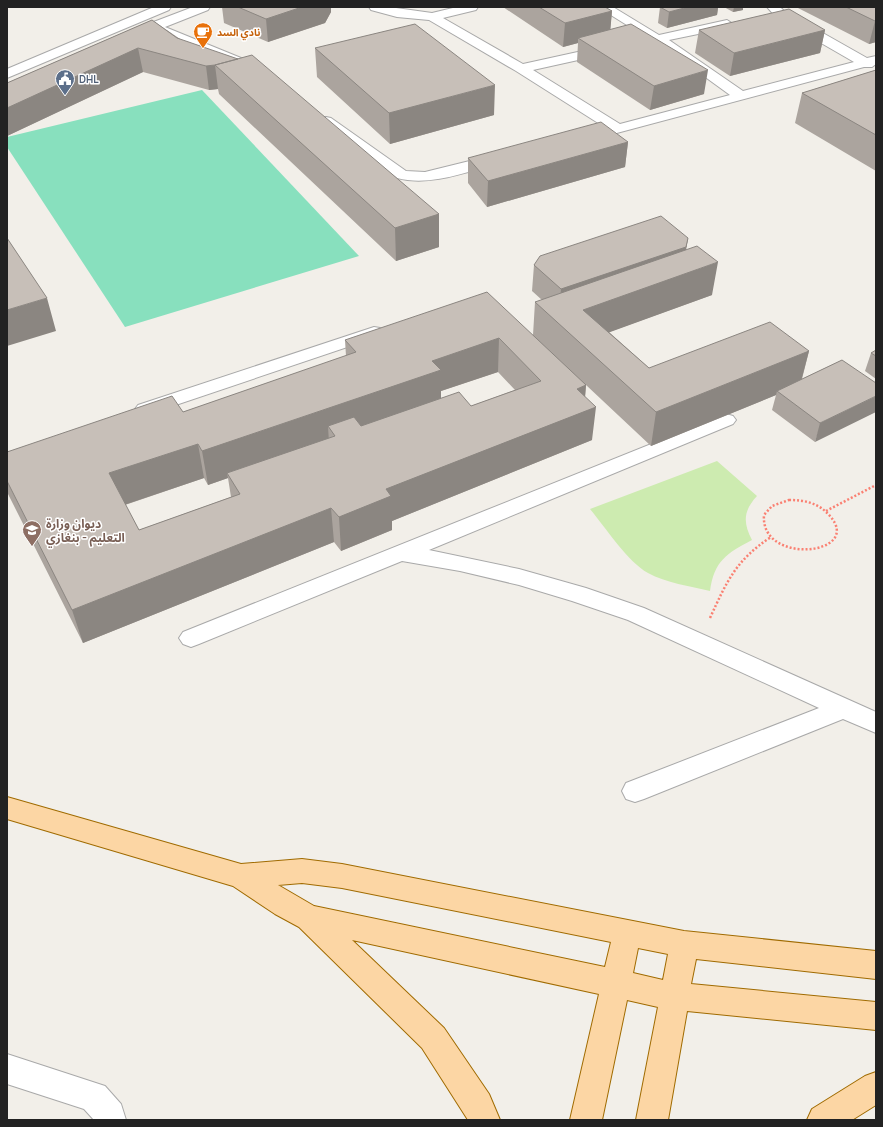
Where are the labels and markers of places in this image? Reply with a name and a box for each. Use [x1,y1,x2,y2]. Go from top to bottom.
cafe icon: نادي السد [192,21,214,49]
place label: نادي السد [217,25,260,41]
public building icon: DHL [54,68,76,96]
place label: DHL [79,72,99,86]
place label: ديوان وزارة التعليم - بنغازي [46,515,125,547]
school or university icon: ديوان وزارة التعليم - بنغازي [21,519,43,547]

